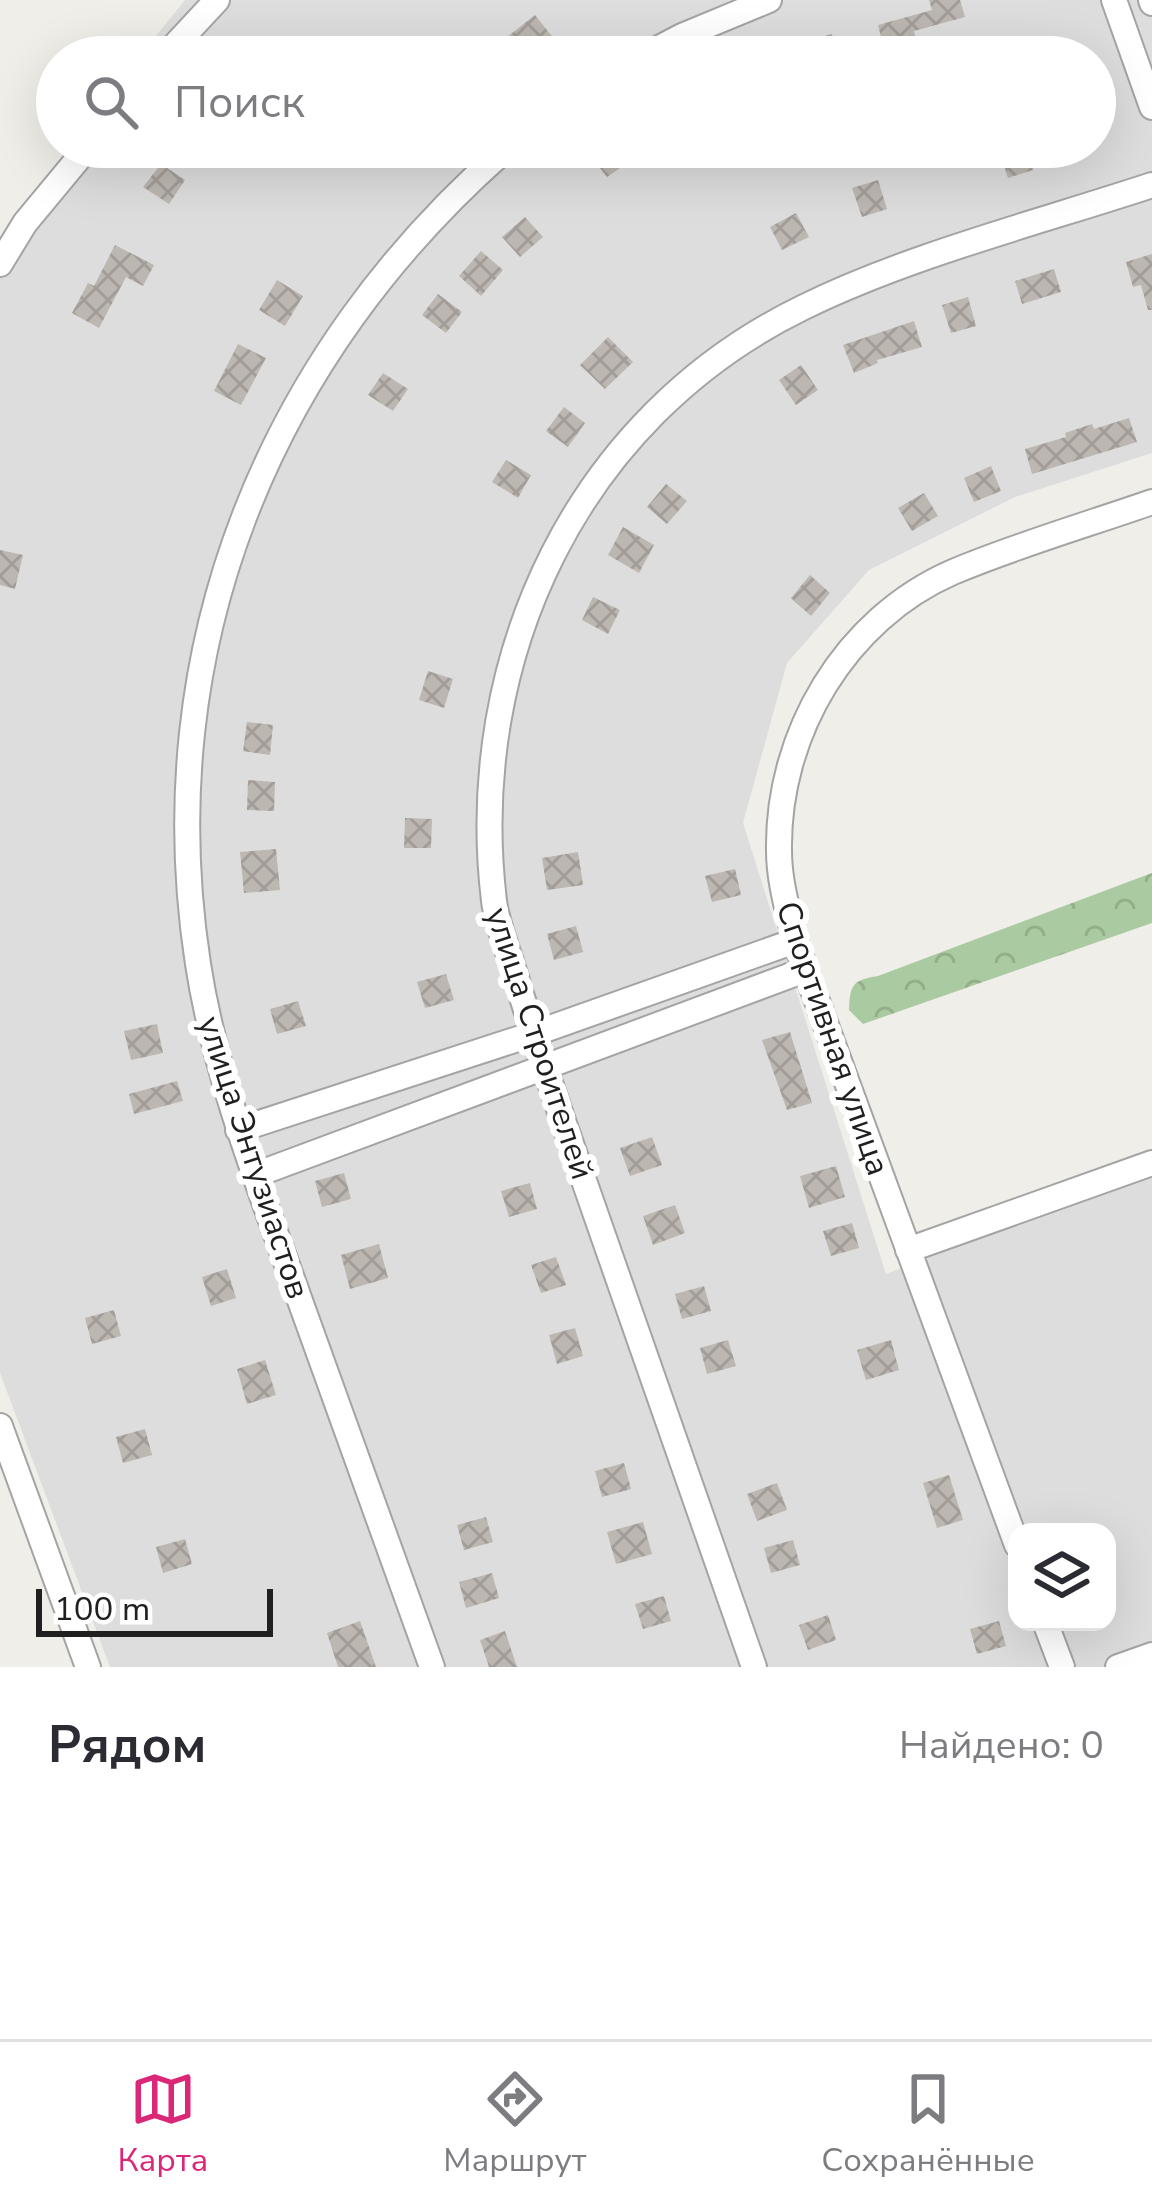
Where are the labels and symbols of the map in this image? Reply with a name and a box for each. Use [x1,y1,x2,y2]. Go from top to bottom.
street label: Спортивная улица [765,895,901,1182]
street label: улица Строителей [474,902,605,1185]
street label: улица Энтузиастов [187,1010,320,1304]
scale bar [36,1583,273,1636]

